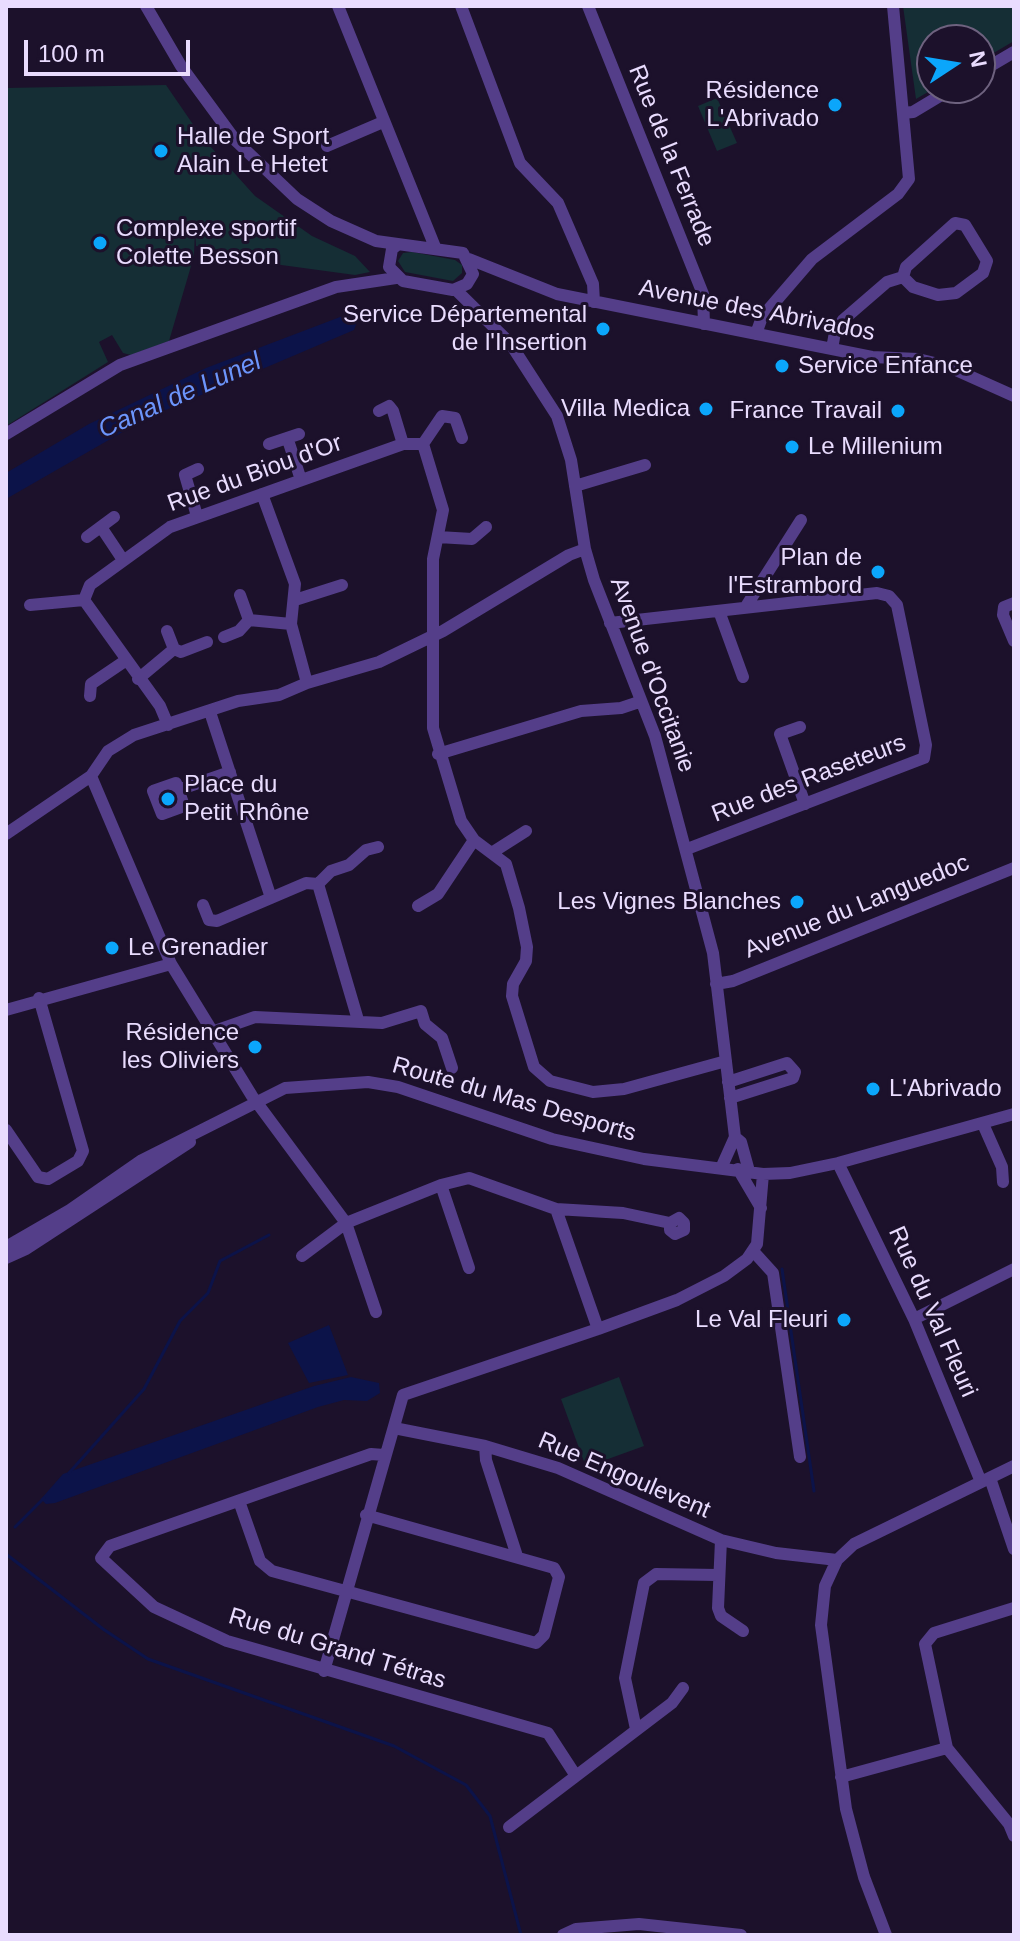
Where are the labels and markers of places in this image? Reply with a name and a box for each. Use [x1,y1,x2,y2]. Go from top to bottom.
place label: Résidence L'Abrivado [706,77,819,133]
marker: Résidence L'Abrivado [826,96,844,114]
place label: Halle de Sport Alain Le Hetet [177,123,329,179]
marker: Halle de Sport Alain Le Hetet [152,142,170,160]
place label: Complexe sportif Colette Besson [116,215,296,271]
marker: Complexe sportif Colette Besson [91,234,109,252]
place label: Service Départemental de l'Insertion [343,301,587,357]
marker: Service Départemental de l'Insertion [594,320,612,338]
place label: Service Enfance [798,352,973,380]
marker: Service Enfance [773,357,791,375]
place label: Villa Medica [561,395,690,423]
place label: France Travail [730,397,882,425]
marker: Villa Medica [697,400,715,418]
marker: France Travail [889,402,907,420]
place label: Le Millenium [808,433,943,461]
marker: Le Millenium [783,438,801,456]
place label: Plan de l'Estrambord [728,544,862,600]
marker: Plan de l'Estrambord [869,563,887,581]
place label: Place du Petit Rhône [184,771,309,827]
marker: Place du Petit Rhône [159,790,177,808]
place label: Les Vignes Blanches [557,888,781,916]
marker: Les Vignes Blanches [788,893,806,911]
place label: Le Grenadier [128,934,268,962]
marker: Le Grenadier [103,939,121,957]
place label: Résidence les Oliviers [122,1019,239,1075]
marker: Résidence les Oliviers [246,1038,264,1056]
place label: L'Abrivado [889,1075,1002,1103]
marker: L'Abrivado [864,1080,882,1098]
place label: Le Val Fleuri [695,1306,828,1334]
marker: Le Val Fleuri [835,1311,853,1329]

